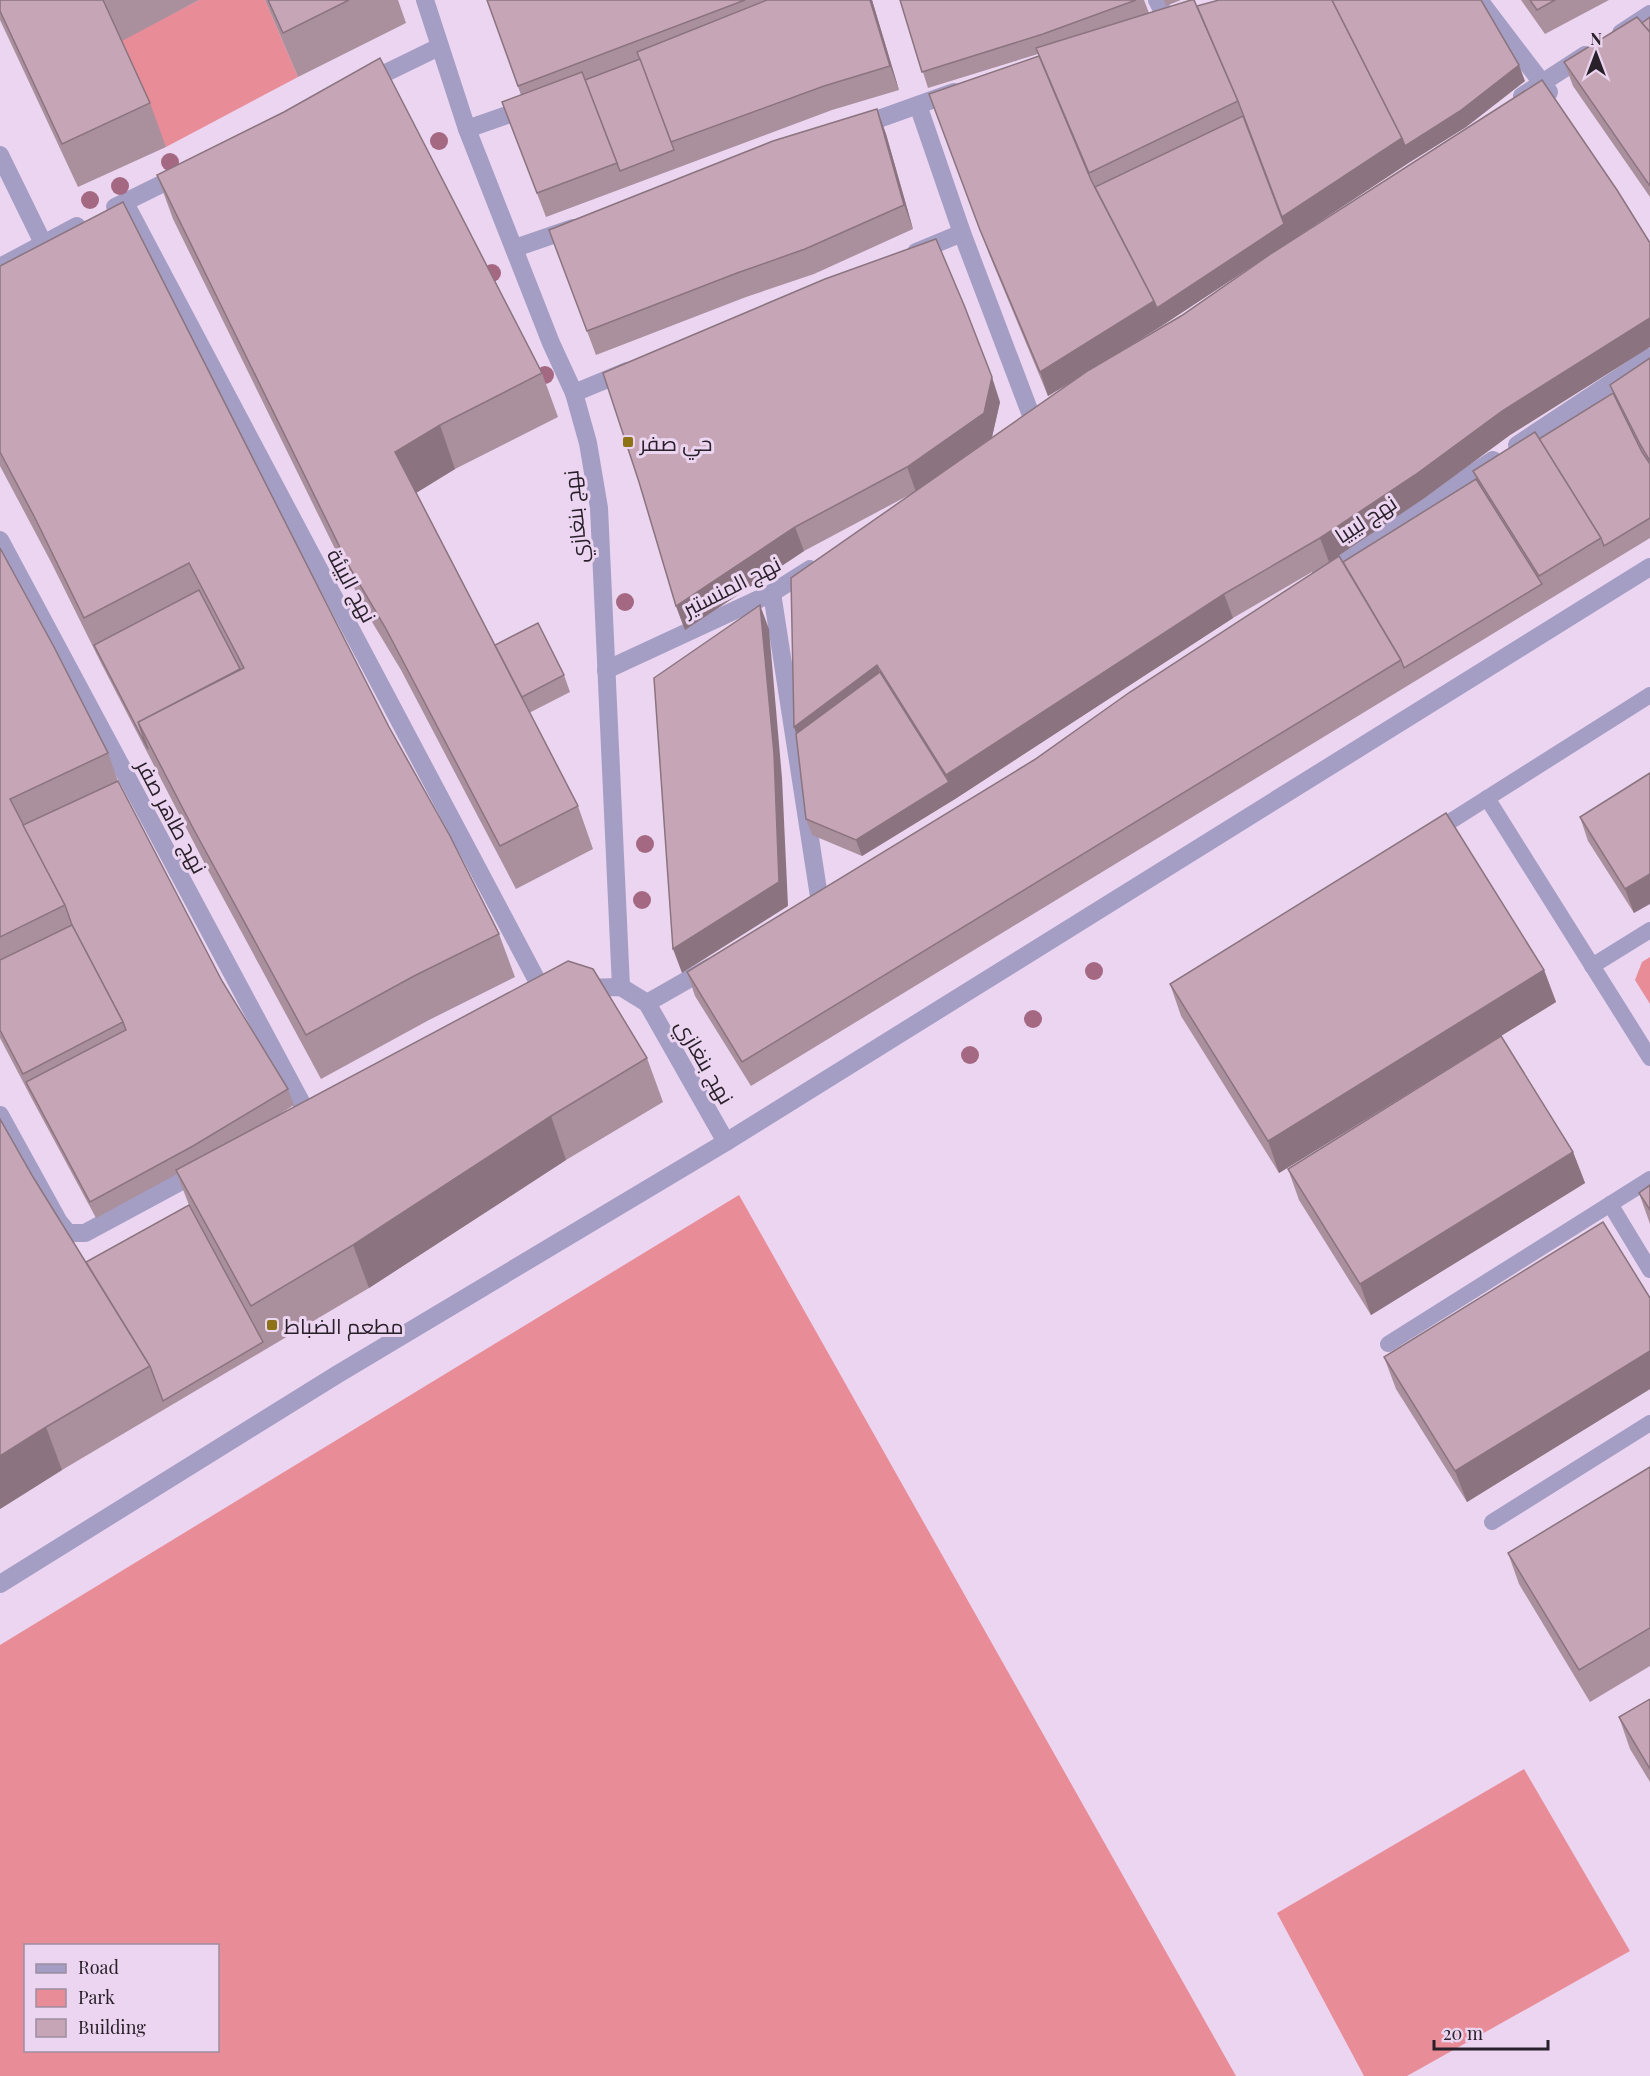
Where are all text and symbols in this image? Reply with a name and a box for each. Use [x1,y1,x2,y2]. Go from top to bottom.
north arrow [1566,24,1626,84]
text: N [1590,28,1602,49]
place label: حي صفر [639,428,712,460]
marker: حي صفر [621,435,635,449]
street label: نهج بنغازي [555,469,597,565]
street label: نهج ليبيا [1329,488,1402,550]
street label: نهج البيئة [320,543,384,628]
street label: نهج المنستير [676,548,786,624]
street label: نهج طاهر صفر [129,753,215,879]
street label: نهج بنغازي [667,1013,742,1111]
place label: مطعم الضباط [284,1311,403,1341]
marker: مطعم الضباط [265,1318,279,1332]
legend [24,1944,219,2052]
text: Road [78,1955,119,1979]
text: Park [78,1985,115,2009]
scale bar [1434,2013,1548,2051]
text: Building [78,2015,146,2039]
text: 20 m [1443,2021,1483,2045]

